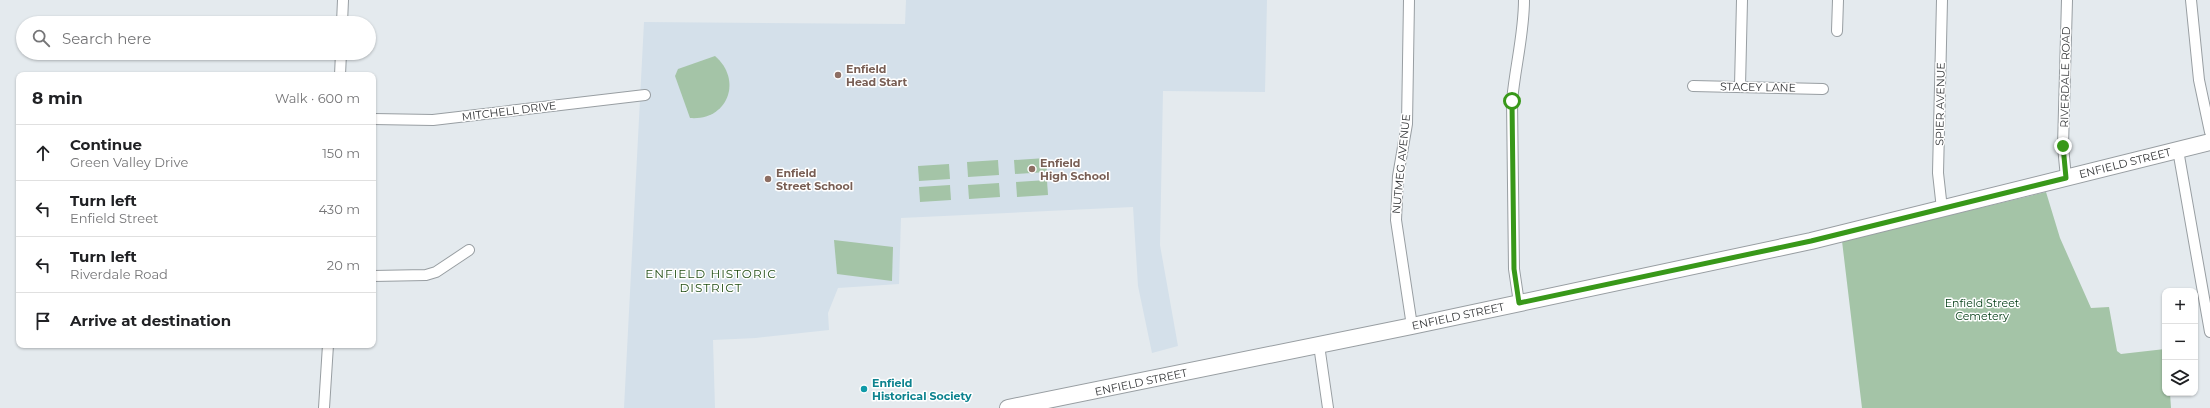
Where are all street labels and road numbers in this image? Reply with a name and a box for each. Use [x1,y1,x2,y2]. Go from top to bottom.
street label: RIVERDALE ROAD [2057,26,2073,128]
street label: SPIER AVENUE [1932,62,1948,146]
street label: STACEY LANE [1720,79,1796,95]
street label: MITCHELL DRIVE [461,98,557,124]
street label: NUTMEG AVENUE [1389,113,1413,215]
street label: ENFIELD STREET [2078,145,2173,181]
street label: ENFIELD STREET [1410,299,1506,333]
street label: ENFIELD STREET [1093,365,1189,399]

